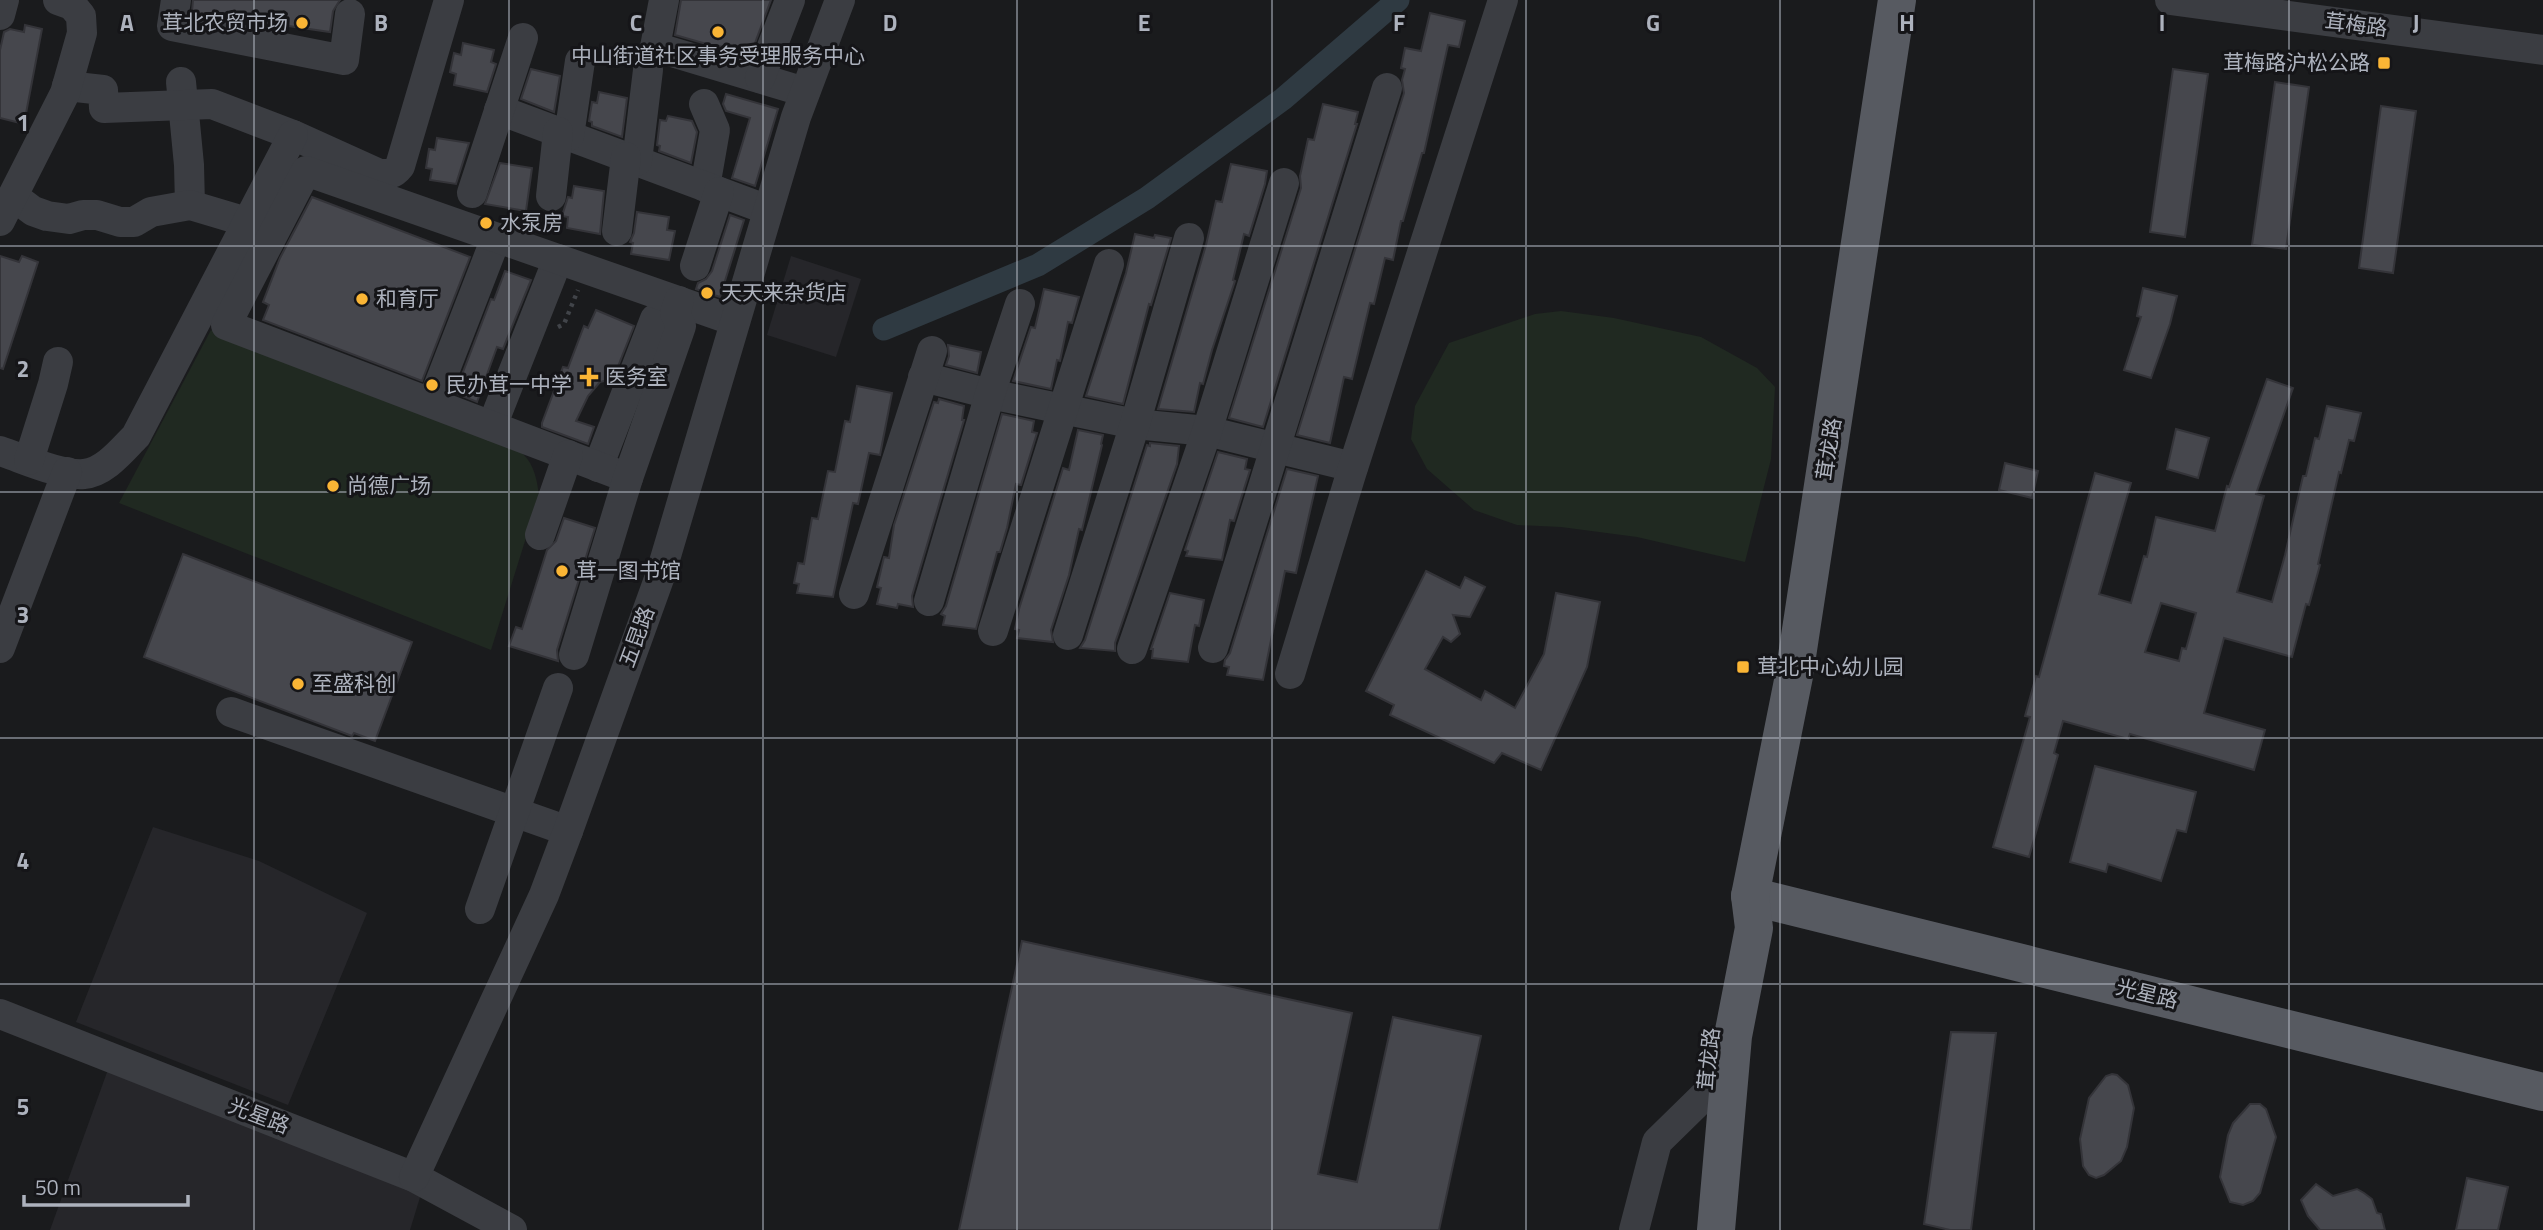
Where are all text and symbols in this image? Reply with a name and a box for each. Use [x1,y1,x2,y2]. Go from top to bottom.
street label: 茸梅路 [2323,4,2389,44]
text: A [120,5,134,40]
text: B [374,5,388,40]
text: C [630,5,642,40]
text: D [883,5,897,40]
text: E [1138,5,1150,40]
text: F [1393,5,1405,40]
text: G [1646,5,1660,40]
text: H [1899,5,1915,40]
text: I [2159,5,2165,40]
text: J [2413,5,2419,40]
place label: 茸北农贸市场 [162,6,288,38]
marker: 茸北农贸市场 [294,15,310,31]
marker: 中山街道社区事务受理服务中心 [710,24,726,40]
place label: 中山街道社区事务受理服务中心 [571,39,865,71]
place label: 茸梅路沪松公路 [2223,46,2370,78]
marker: 茸梅路沪松公路 [2376,55,2392,71]
text: 1 [17,105,29,140]
place label: 水泵房 [500,206,563,238]
marker: 水泵房 [478,215,494,231]
place label: 天天来杂货店 [721,276,847,308]
place label: 和育厅 [376,282,439,314]
marker: 天天来杂货店 [699,285,715,301]
marker: 和育厅 [354,291,370,307]
text: 2 [17,351,29,386]
place label: 医务室 [605,360,668,392]
marker: 医务室 [579,367,599,387]
place label: 民办茸一中学 [446,368,572,400]
marker: 民办茸一中学 [424,377,440,393]
street label: 茸龙路 [1807,415,1849,482]
place label: 尚德广场 [347,469,431,501]
marker: 尚德广场 [325,478,341,494]
place label: 茸一图书馆 [576,554,681,586]
marker: 茸一图书馆 [554,563,570,579]
text: 3 [17,597,29,632]
street label: 五昆路 [610,602,662,672]
place label: 茸北中心幼儿园 [1757,650,1904,682]
marker: 茸北中心幼儿园 [1735,659,1751,675]
place label: 至盛科创 [312,667,396,699]
marker: 至盛科创 [290,676,306,692]
text: 4 [17,843,29,878]
street label: 光星路 [2113,970,2182,1016]
street label: 茸龙路 [1689,1026,1727,1092]
text: 5 [17,1089,29,1124]
street label: 光星路 [224,1089,295,1141]
scale bar [24,1164,189,1208]
text: 50 m [35,1171,81,1203]

